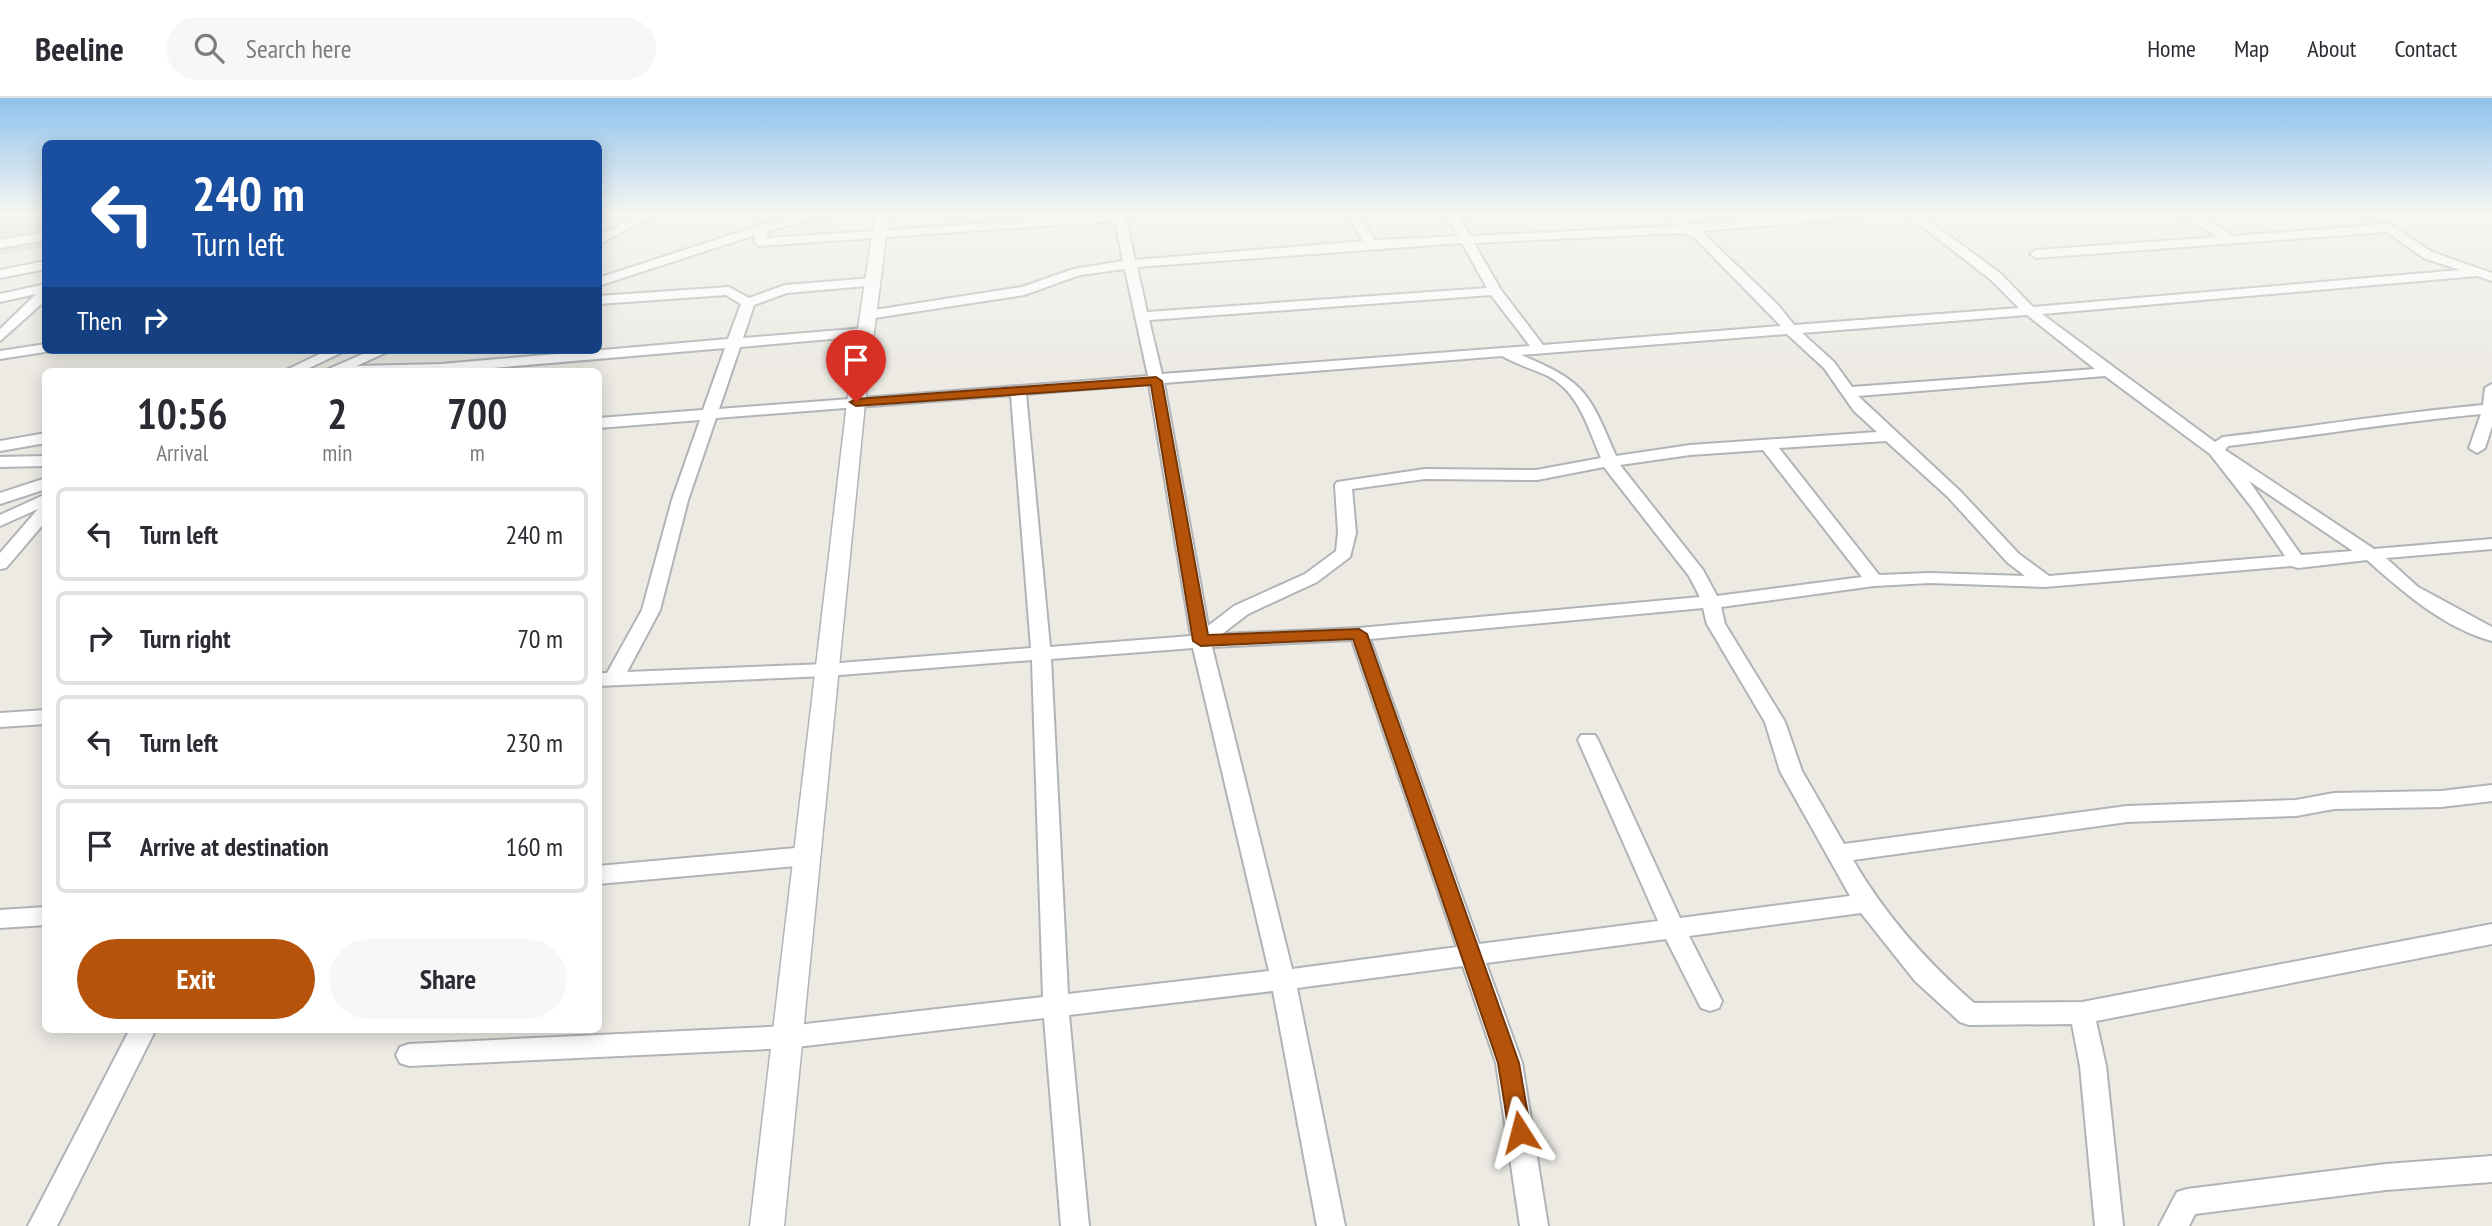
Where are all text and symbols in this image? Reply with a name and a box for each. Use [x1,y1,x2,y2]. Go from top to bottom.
search box [166,17,656,80]
text: Beeline [35,27,124,70]
icon: search [190,29,228,67]
text: Search here [246,32,351,65]
text: Home [2147,33,2196,64]
text: Map [2234,33,2269,64]
text: About [2307,33,2356,64]
text: Contact [2394,33,2457,64]
text: 240 m [192,161,305,225]
icon: left [77,168,168,259]
text: Turn left [192,223,284,265]
icon: right [136,301,174,339]
text: Then [77,304,122,337]
pin [826,330,886,402]
icon: arrive [837,341,875,379]
text: 10:56 [137,386,228,441]
text: 2 [327,386,347,441]
text: 700 [447,386,507,441]
text: Arrival [156,438,208,467]
text: min [322,438,352,467]
text: m [470,438,485,467]
icon: left [81,515,119,553]
text: Turn left [140,518,218,551]
text: 240 m [505,518,563,551]
icon: right [81,619,119,657]
text: Turn right [140,622,231,655]
text: 70 m [517,622,563,655]
icon: left [81,723,119,761]
text: Turn left [140,726,218,759]
text: 230 m [505,726,563,759]
icon: arrive [81,827,119,865]
text: Arrive at destination [140,830,329,863]
text: 160 m [505,830,563,863]
button: Exit [77,939,315,1019]
button: Share [329,939,567,1019]
position arrow [1483,1095,1557,1169]

